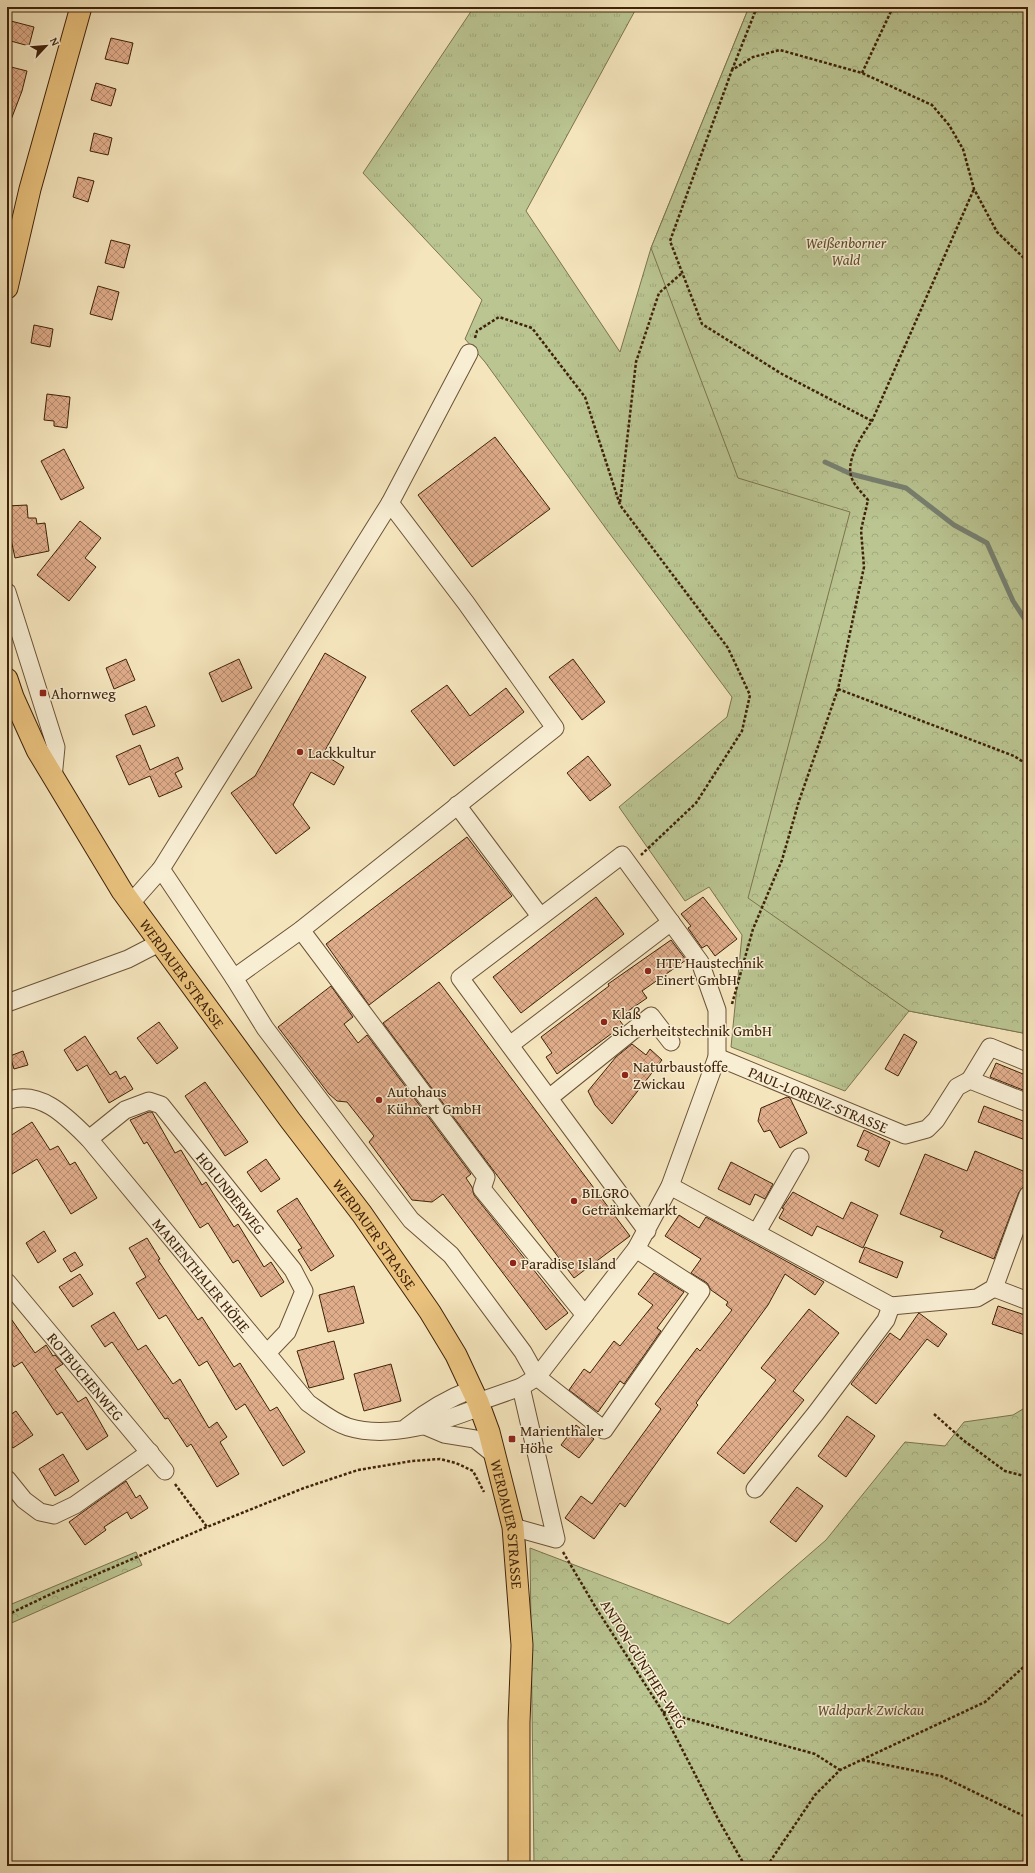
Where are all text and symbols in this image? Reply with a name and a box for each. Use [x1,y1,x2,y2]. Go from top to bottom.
north arrow [26,26,66,66]
text: N [46,35,64,49]
park label: Weißenborner Wald [806,232,887,270]
place label: Ahornweg [51,683,116,704]
marker: Ahornweg [38,688,48,698]
place label: Lackkultur [308,742,376,763]
marker: Lackkultur [295,747,305,757]
street label: WERDAUER STRASSE [135,914,230,1033]
place label: HTE Haustechnik Einert GmbH [656,952,764,990]
marker: HTE Haustechnik Einert GmbH [643,966,653,976]
place label: Klaß Sicherheitstechnik GmbH [612,1003,772,1041]
marker: Klaß Sicherheitstechnik GmbH [599,1017,609,1027]
place label: Naturbaustoffe Zwickau [633,1056,728,1094]
street label: PAUL-LORENZ-STRASSE [746,1061,892,1138]
marker: Naturbaustoffe Zwickau [620,1070,630,1080]
place label: Autohaus Kühnert GmbH [387,1081,482,1119]
marker: Autohaus Kühnert GmbH [374,1095,384,1105]
street label: HOLUNDERWEG [192,1147,271,1239]
street label: WERDAUER STRASSE [328,1174,422,1294]
place label: BILGRO Getränkemarkt [582,1182,678,1220]
marker: BILGRO Getränkemarkt [569,1196,579,1206]
street label: MARIENTHALER HÖHE [148,1213,256,1337]
place label: Paradise Island [521,1253,616,1274]
marker: Paradise Island [508,1258,518,1268]
street label: ROTBUCHENWEG [43,1328,129,1425]
place label: Marienthaler Höhe [520,1420,603,1458]
marker: Marienthaler Höhe [507,1434,517,1444]
street label: WERDAUER STRASSE [486,1457,528,1590]
street label: ANTON-GÜNTHER-WEG [596,1595,692,1733]
park label: Waldpark Zwickau [818,1699,925,1720]

